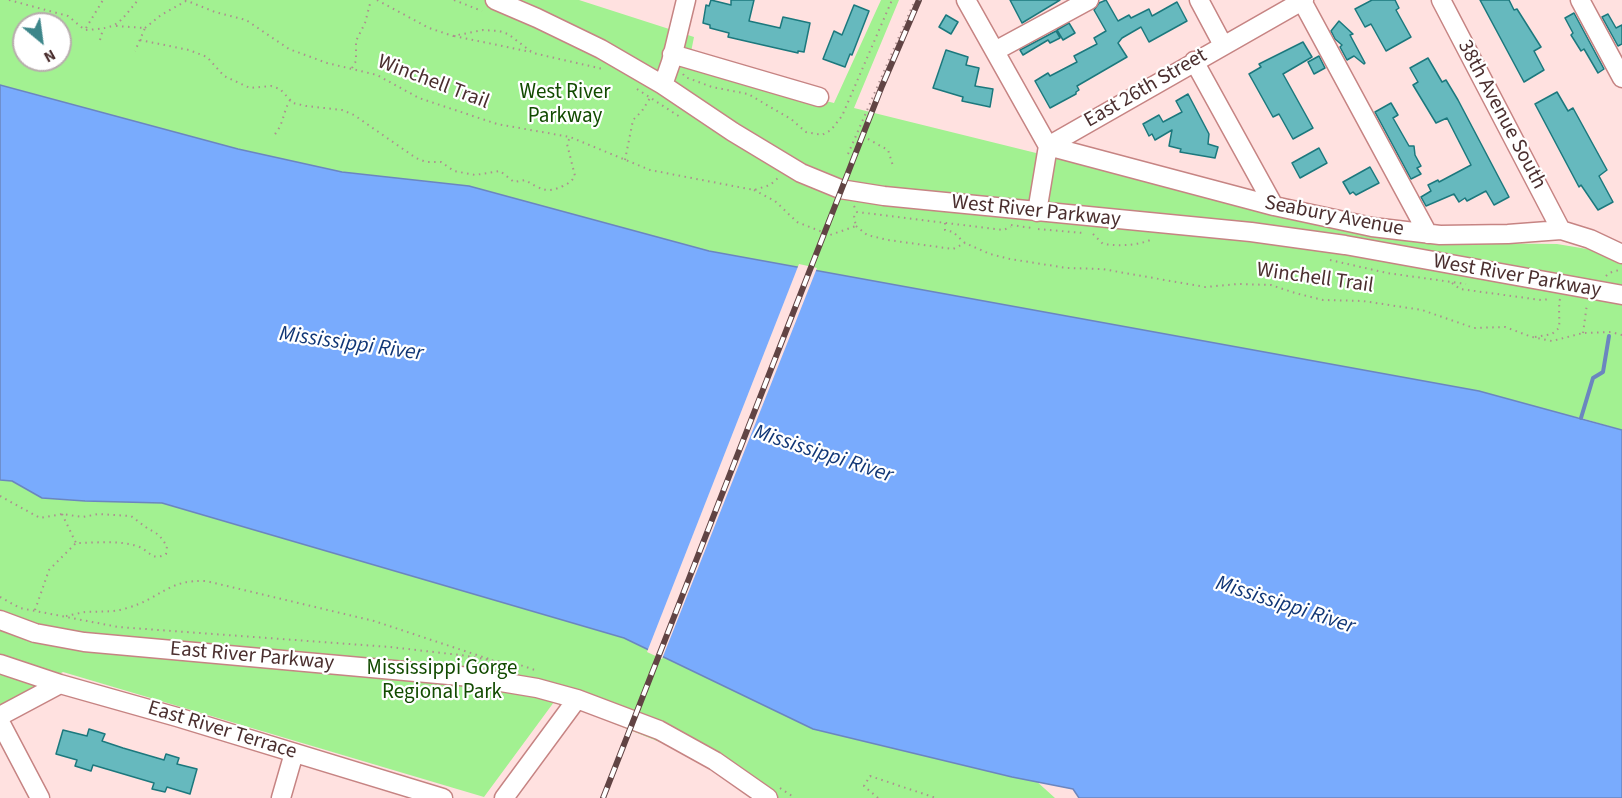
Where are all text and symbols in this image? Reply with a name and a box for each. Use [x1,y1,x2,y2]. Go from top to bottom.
north arrow [12,12,72,72]
street label: 38th Avenue South [1451,36,1551,194]
text: N [40,44,60,68]
street label: East 26th Street [1080,44,1212,134]
street label: Winchell Trail [374,50,492,116]
park label: West River Parkway [519,80,611,130]
street label: West River Parkway [950,191,1122,233]
street label: Seabury Avenue [1262,191,1406,243]
street label: West River Parkway [1431,250,1603,304]
street label: Winchell Trail [1255,258,1375,300]
water label: Mississippi River [277,322,425,368]
water label: Mississippi River [750,420,896,490]
water label: Mississippi River [1212,571,1358,641]
street label: East River Parkway [169,637,335,677]
park label: Mississippi Gorge Regional Park [367,656,517,706]
street label: East River Terrace [144,696,300,766]

